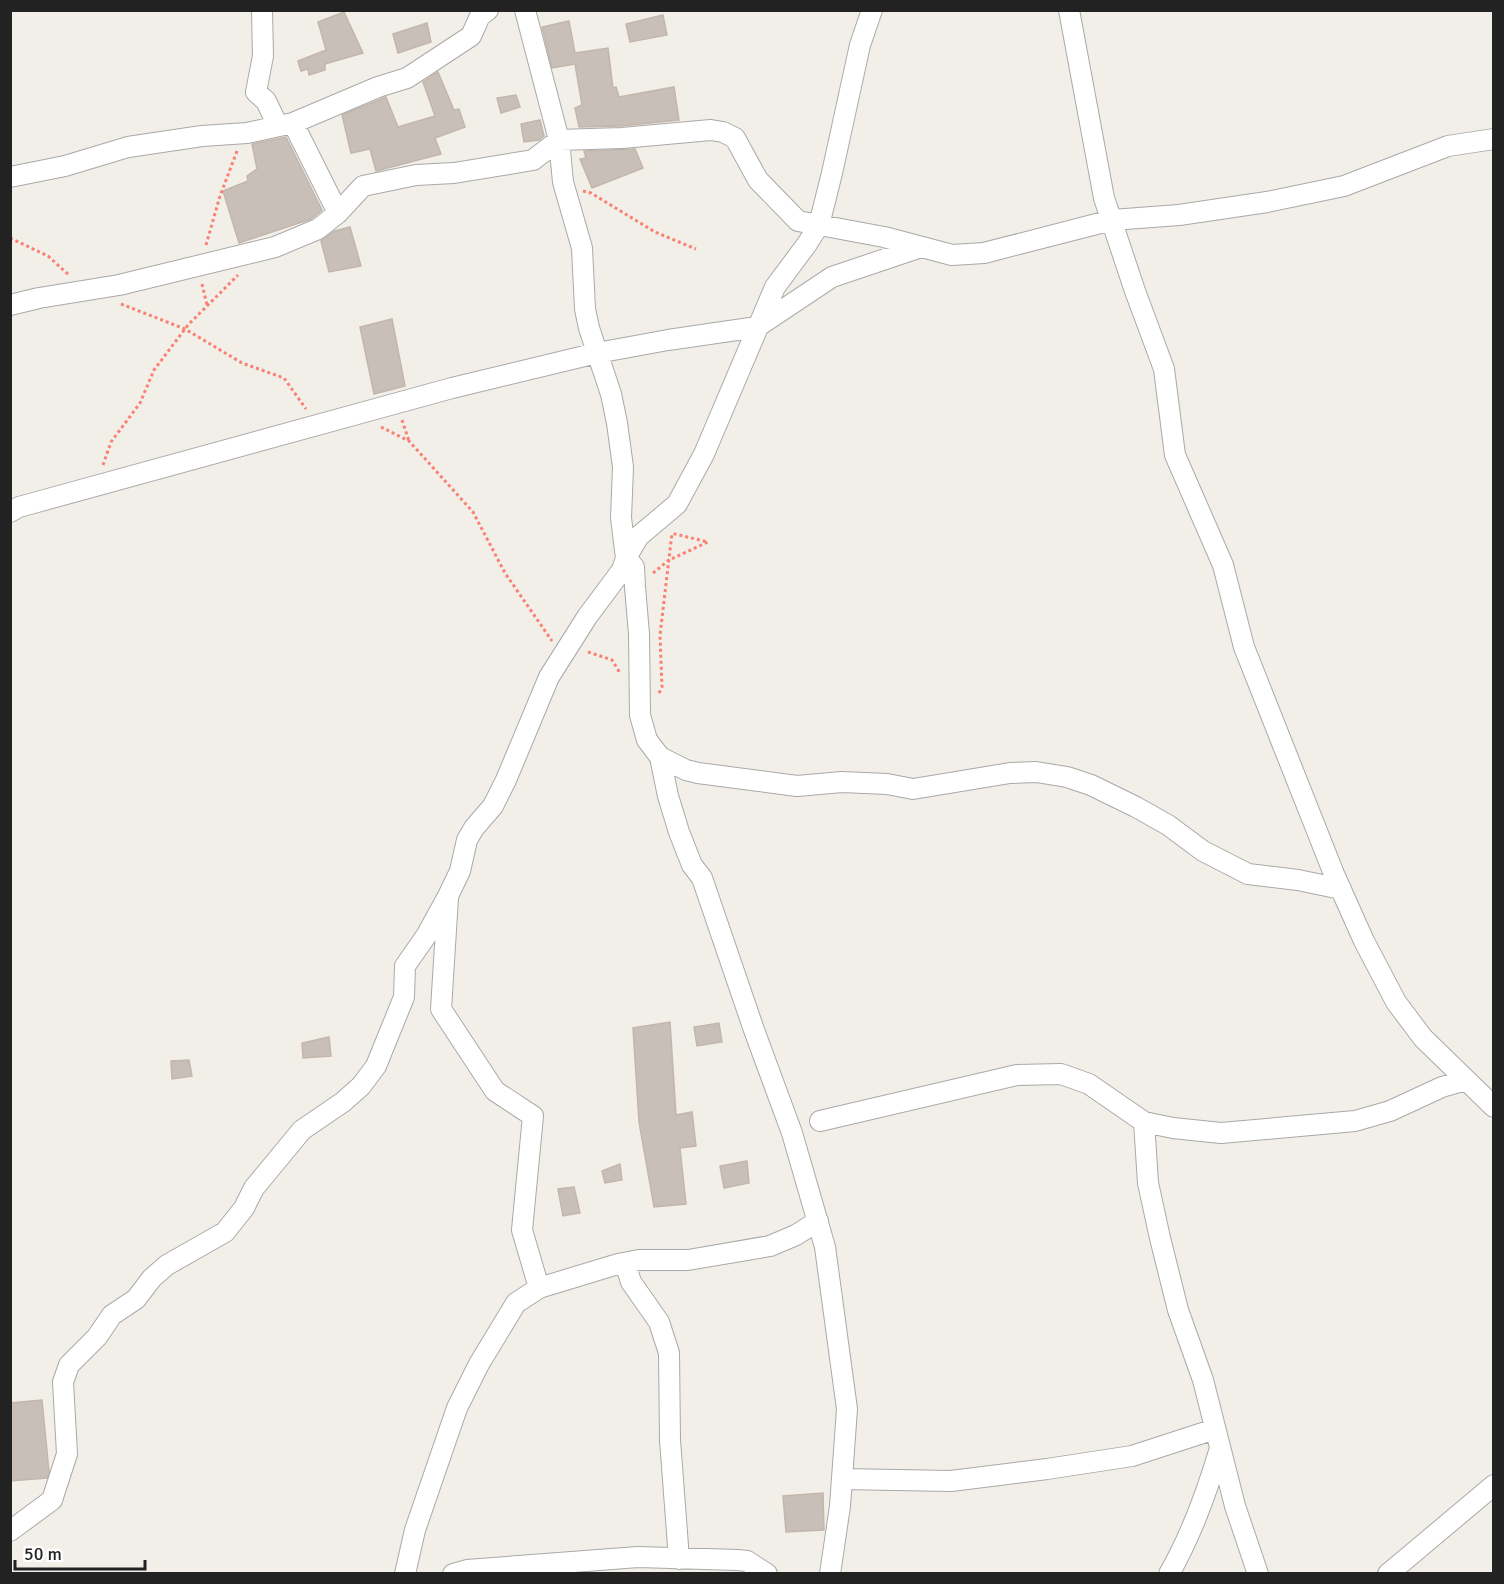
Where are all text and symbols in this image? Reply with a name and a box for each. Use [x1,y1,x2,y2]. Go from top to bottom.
scale bar [15,1533,146,1571]
text: 50 m [24,1543,62,1565]

